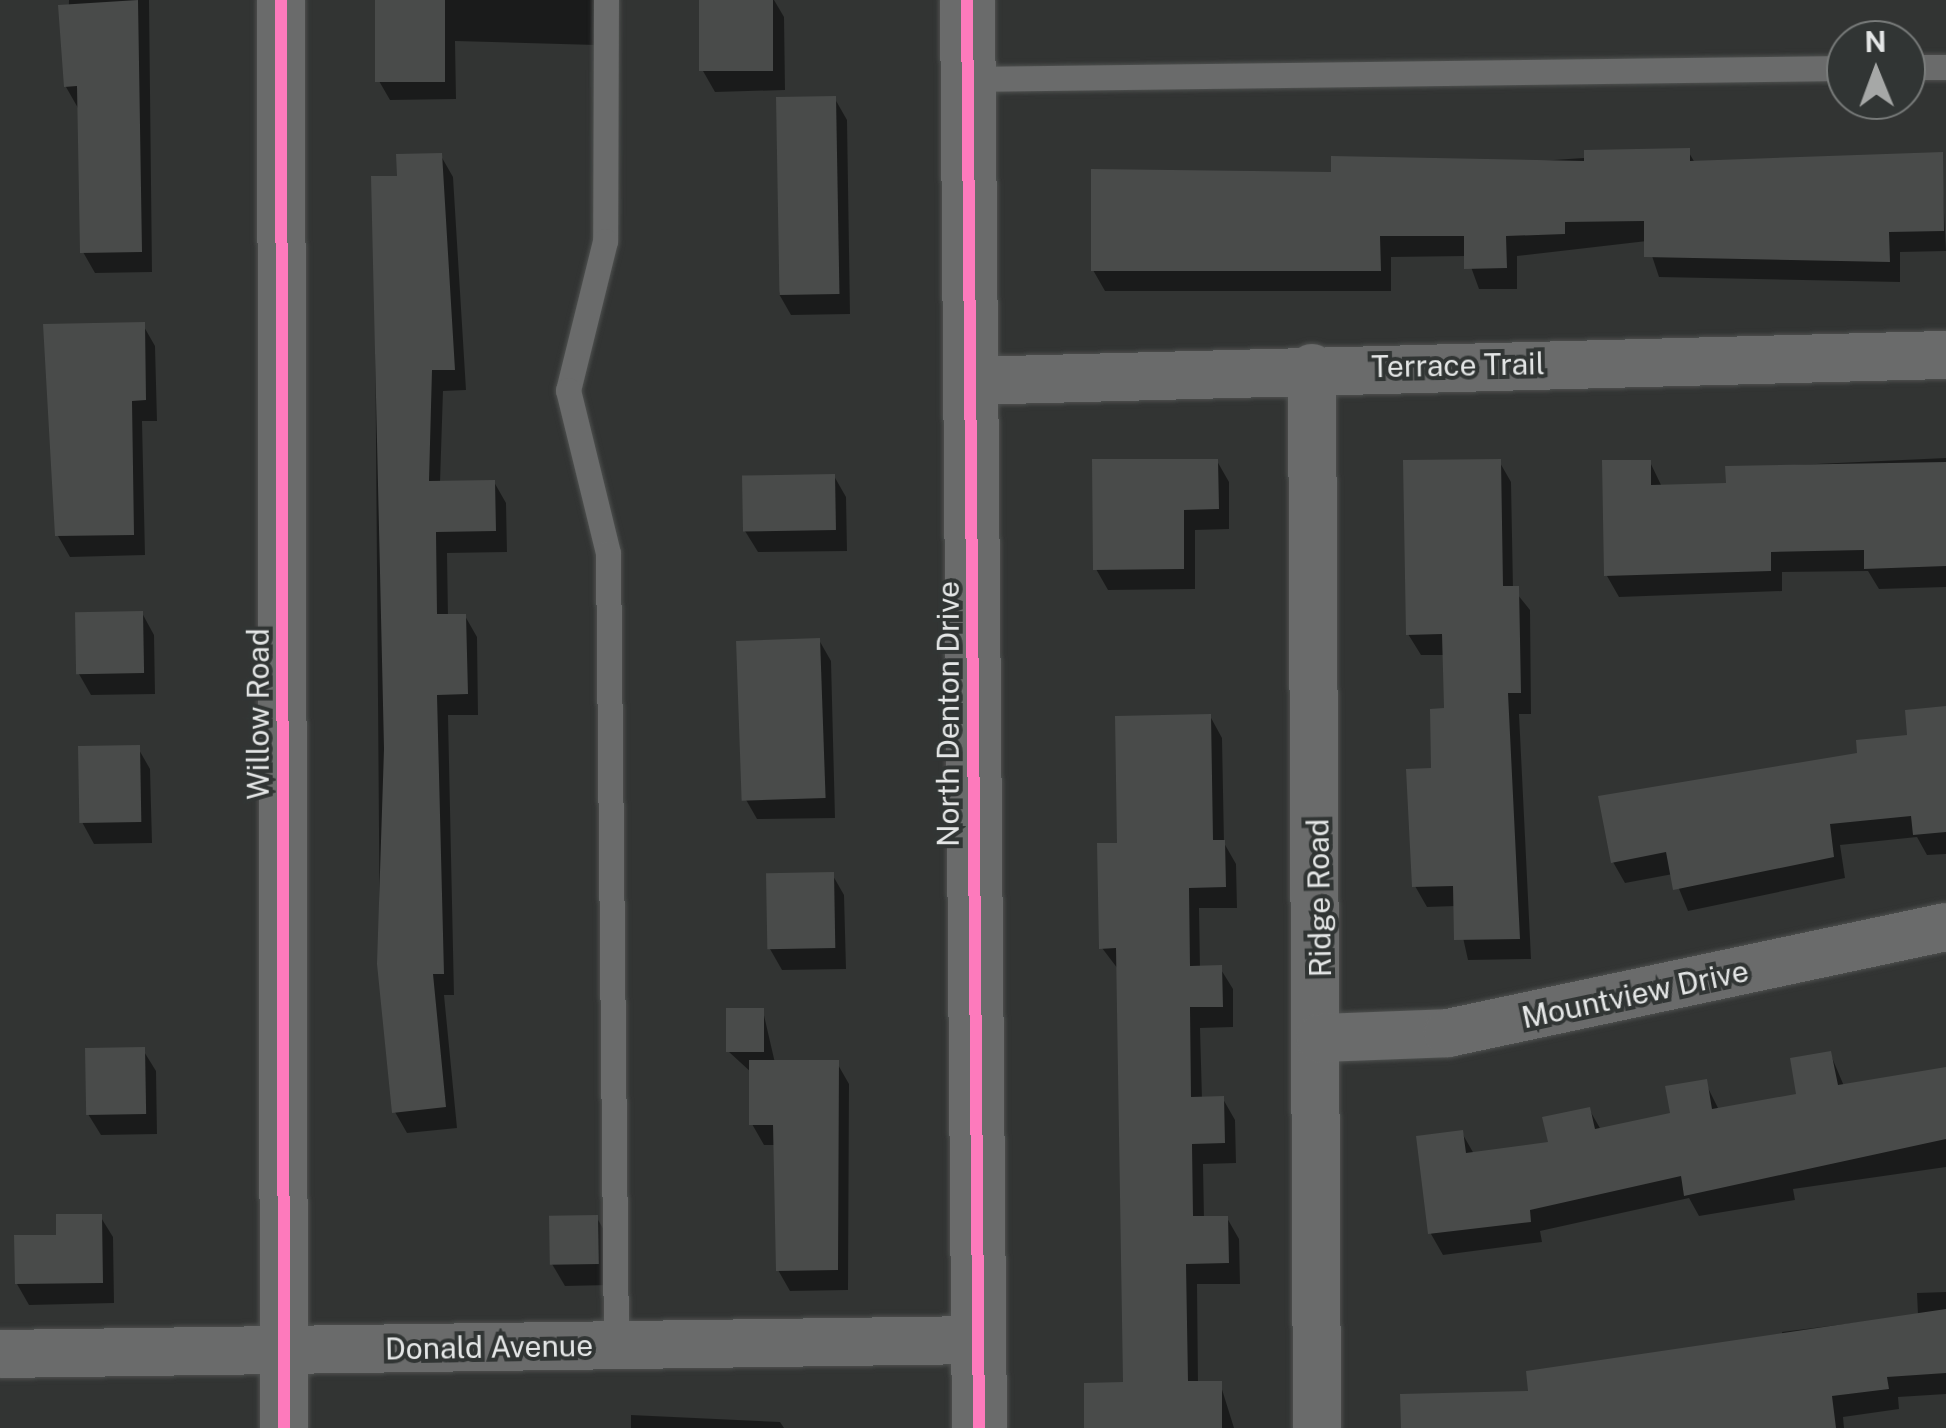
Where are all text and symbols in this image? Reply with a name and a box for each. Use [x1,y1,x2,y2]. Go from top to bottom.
north arrow [1826,20,1926,120]
text: N [1864,25,1887,58]
street label: Terrace Trail [1371,345,1545,385]
street label: North Denton Drive [930,581,966,847]
street label: Willow Road [240,628,276,800]
street label: Ridge Road [1300,818,1338,978]
street label: Mountview Drive [1518,952,1752,1036]
street label: Donald Avenue [385,1327,593,1367]

